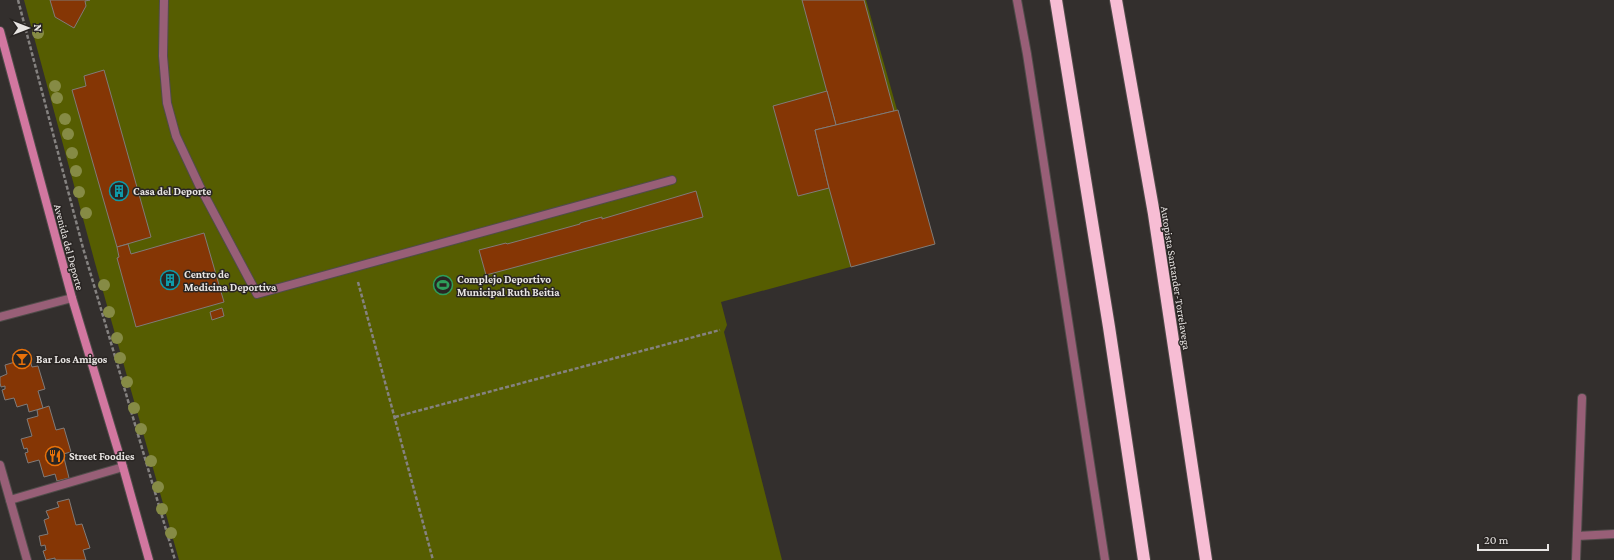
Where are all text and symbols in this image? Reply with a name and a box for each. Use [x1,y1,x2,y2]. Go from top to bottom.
north arrow [8,8,48,48]
text: N [32,24,44,32]
building icon: Casa del Deporte [108,180,130,202]
place label: Casa del Deporte [133,185,211,197]
street label: Avenida del Deporte [51,203,86,292]
street label: Autopista Santander-Torrelavega [1158,205,1193,351]
place label: Centro de Medicina Deportiva [184,268,277,293]
building icon: Centro de Medicina Deportiva [159,269,181,291]
place label: Complejo Deportivo Municipal Ruth Beitia [457,273,560,298]
sports icon: Complejo Deportivo Municipal Ruth Beitia [432,274,454,296]
bar icon: Bar Los Amigos [11,348,33,370]
place label: Bar Los Amigos [36,353,108,365]
restaurant icon: Street Foodies [44,445,66,467]
place label: Street Foodies [69,450,135,462]
scale bar [1478,526,1548,552]
text: 20 m [1484,533,1509,547]

